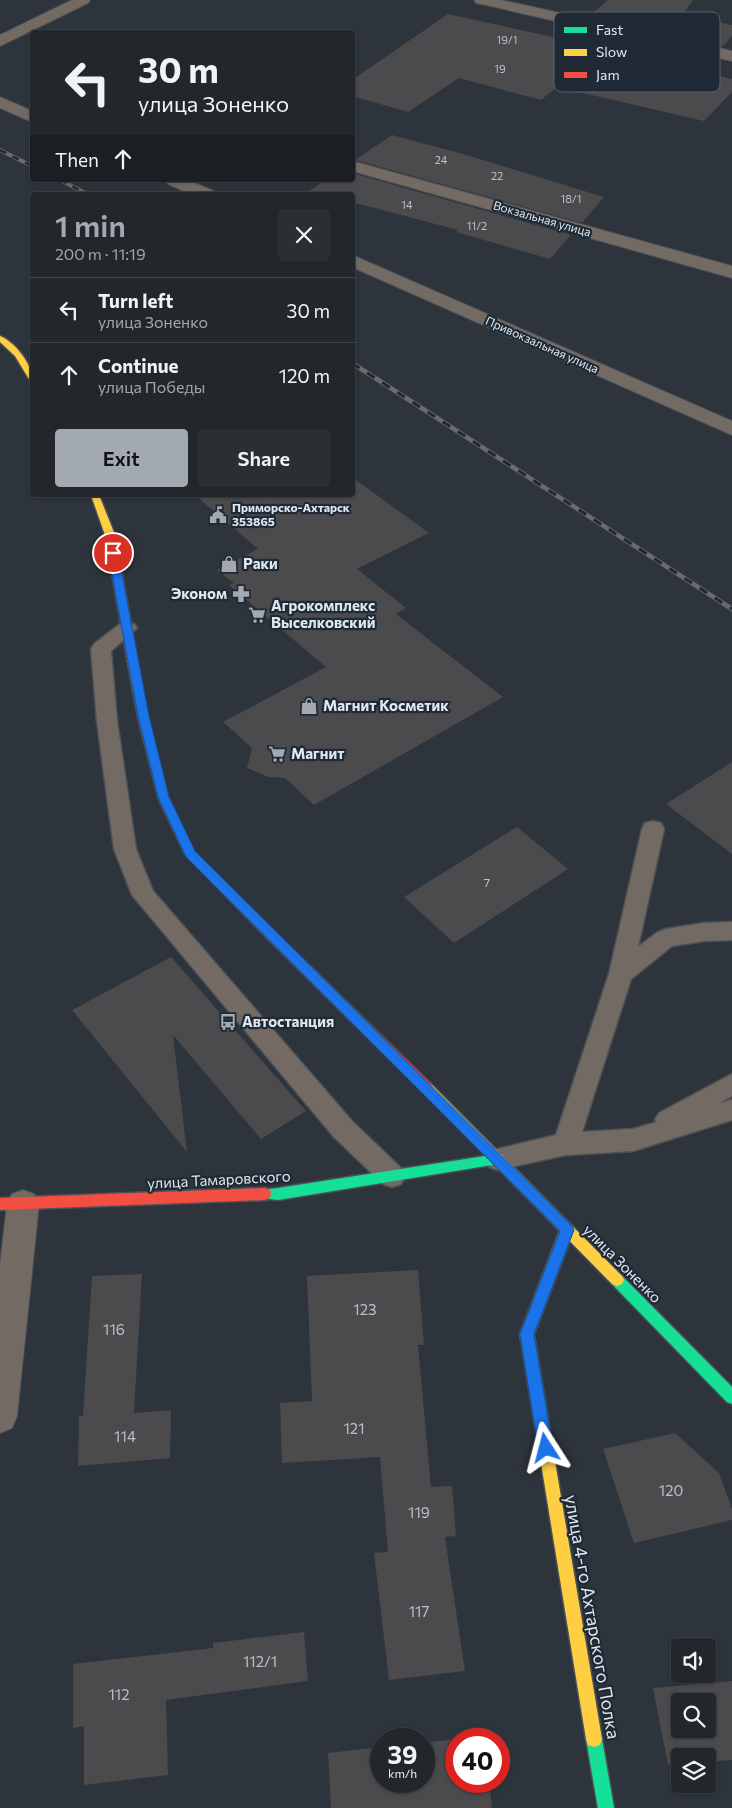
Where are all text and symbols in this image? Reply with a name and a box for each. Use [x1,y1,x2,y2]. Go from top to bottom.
legend [554,12,720,92]
text: Fast [596,21,623,38]
house number: 19/1 [497,33,517,46]
text: Slow [596,43,627,60]
text: 30 m [138,47,219,90]
icon: left [55,50,120,115]
house number: 19 [494,62,506,75]
text: Jam [596,66,620,83]
text: улица Зоненко [138,90,289,117]
icon: ahead [109,145,137,173]
text: Then [55,148,99,171]
house number: 24 [435,153,448,166]
house number: 22 [491,169,503,182]
house number: 18/1 [561,192,581,205]
street label: Вокзальная улица [492,197,593,239]
house number: 14 [401,198,413,211]
text: 1 min [55,206,126,243]
button: close [278,209,330,261]
house number: 11/2 [467,219,487,232]
text: 200 m · 11:19 [55,244,146,263]
text: Turn left [98,289,173,312]
icon: left [55,296,83,324]
text: 30 m [287,299,330,322]
text: улица Зоненко [98,312,208,331]
street label: Привокзальная улица [484,313,601,375]
text: Continue [98,354,178,377]
icon: ahead [55,361,83,389]
text: 120 m [279,364,330,387]
text: улица Победы [98,377,205,396]
button: Exit [55,429,188,487]
button: Share [198,429,330,487]
place label: Приморско-Ахтарск 353865 [232,500,350,528]
public building icon: Приморско-Ахтарск 353865 [208,505,228,525]
pin [92,532,134,574]
icon: arrive [99,539,127,567]
shop icon: Раки [219,554,239,574]
place label: Раки [243,554,278,572]
place label: Эконом [171,584,227,602]
pharmacy icon: Эконом [231,584,251,604]
place label: Агрокомплекс Выселковский [271,596,375,631]
supermarket icon: Агрокомплекс Выселковский [247,605,267,625]
shop icon: Магнит Косметик [299,696,319,716]
place label: Магнит Косметик [323,696,449,714]
supermarket icon: Магнит [267,744,287,764]
place label: Магнит [291,744,344,762]
house number: 7 [484,875,490,889]
bus stop icon: Автостанция [218,1012,238,1032]
place label: Автостанция [242,1012,334,1030]
street label: улица Тамаровского [147,1166,291,1192]
street label: улица Зоненко [580,1220,666,1306]
house number: 123 [353,1300,377,1318]
house number: 116 [103,1320,125,1338]
house number: 121 [343,1419,365,1437]
position arrow [519,1421,571,1473]
house number: 114 [114,1427,136,1445]
house number: 120 [659,1481,683,1499]
street label: улица 4-го Ахтарского Полка [561,1493,625,1741]
house number: 119 [408,1503,430,1521]
house number: 117 [409,1602,429,1620]
map controls [671,1638,716,1793]
button: sound [671,1638,716,1683]
house number: 112/1 [243,1652,277,1670]
house number: 112 [108,1685,130,1703]
button: search [671,1693,716,1738]
speed limit sign: 40 [445,1728,510,1793]
text: 39 [388,1739,418,1769]
button: layers [671,1748,716,1793]
text: km/h [388,1766,417,1780]

